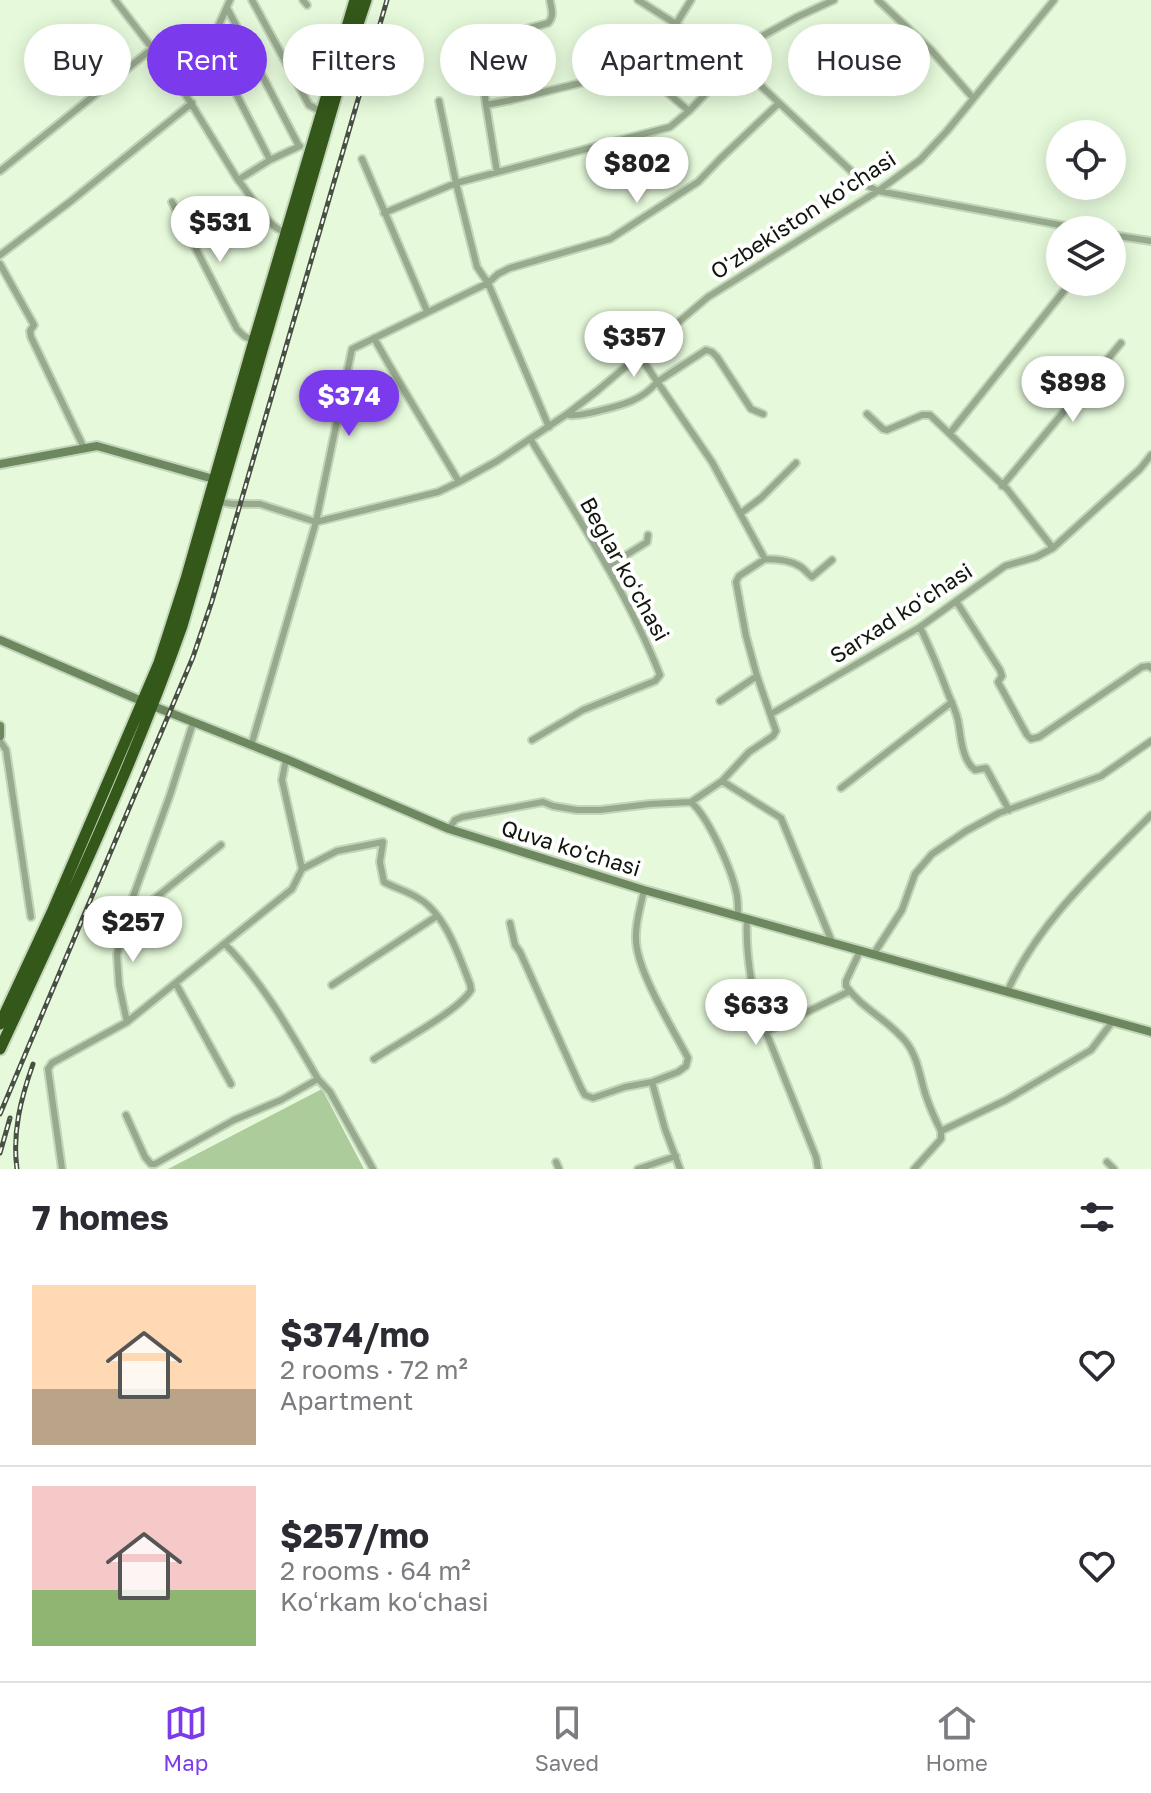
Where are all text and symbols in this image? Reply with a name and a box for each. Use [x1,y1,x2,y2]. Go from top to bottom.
chip: Buy [24,24,131,96]
chip: Rent [147,24,267,96]
chip: Filters [283,24,424,96]
chip: New [440,24,556,96]
chip: Apartment [572,24,772,96]
chip: House [788,24,930,96]
map controls [1046,120,1126,296]
button: locate [1046,120,1126,200]
pin: $802 [590,137,684,205]
street label: O'zbekiston ko'chasi [705,145,900,285]
text: $802 [604,147,670,178]
pin: $531 [173,196,267,264]
text: $531 [189,206,251,237]
button: layers [1046,216,1126,296]
pin: $357 [587,311,681,379]
text: $357 [602,321,666,352]
pin: $898 [1026,356,1120,424]
text: $898 [1039,366,1107,397]
pin: $374 [302,370,396,438]
text: $374 [317,380,381,411]
street label: Beglar koʻchasi [575,492,676,645]
street label: Sarxad koʻchasi [825,557,977,669]
street label: Quva ko'chasi [498,814,644,882]
pin: $257 [86,896,180,964]
text: $257 [101,906,165,937]
pin: $633 [709,979,803,1047]
text: $633 [723,989,789,1020]
icon: filters [1075,1195,1119,1239]
text: 7 homes [32,1197,169,1237]
text: $374/mo [280,1314,430,1354]
icon: home [96,1317,192,1413]
icon: heart [1075,1343,1119,1387]
text: 2 rooms · 72 m² [280,1354,468,1385]
text: Apartment [280,1385,413,1416]
text: $257/mo [280,1515,429,1555]
icon: home [96,1518,192,1614]
icon: heart [1075,1544,1119,1588]
text: 2 rooms · 64 m² [280,1555,471,1586]
text: Koʻrkam koʻchasi [280,1586,489,1617]
tab: Map [163,1701,208,1776]
tab: Saved [535,1701,599,1776]
tab: Home [926,1701,988,1776]

